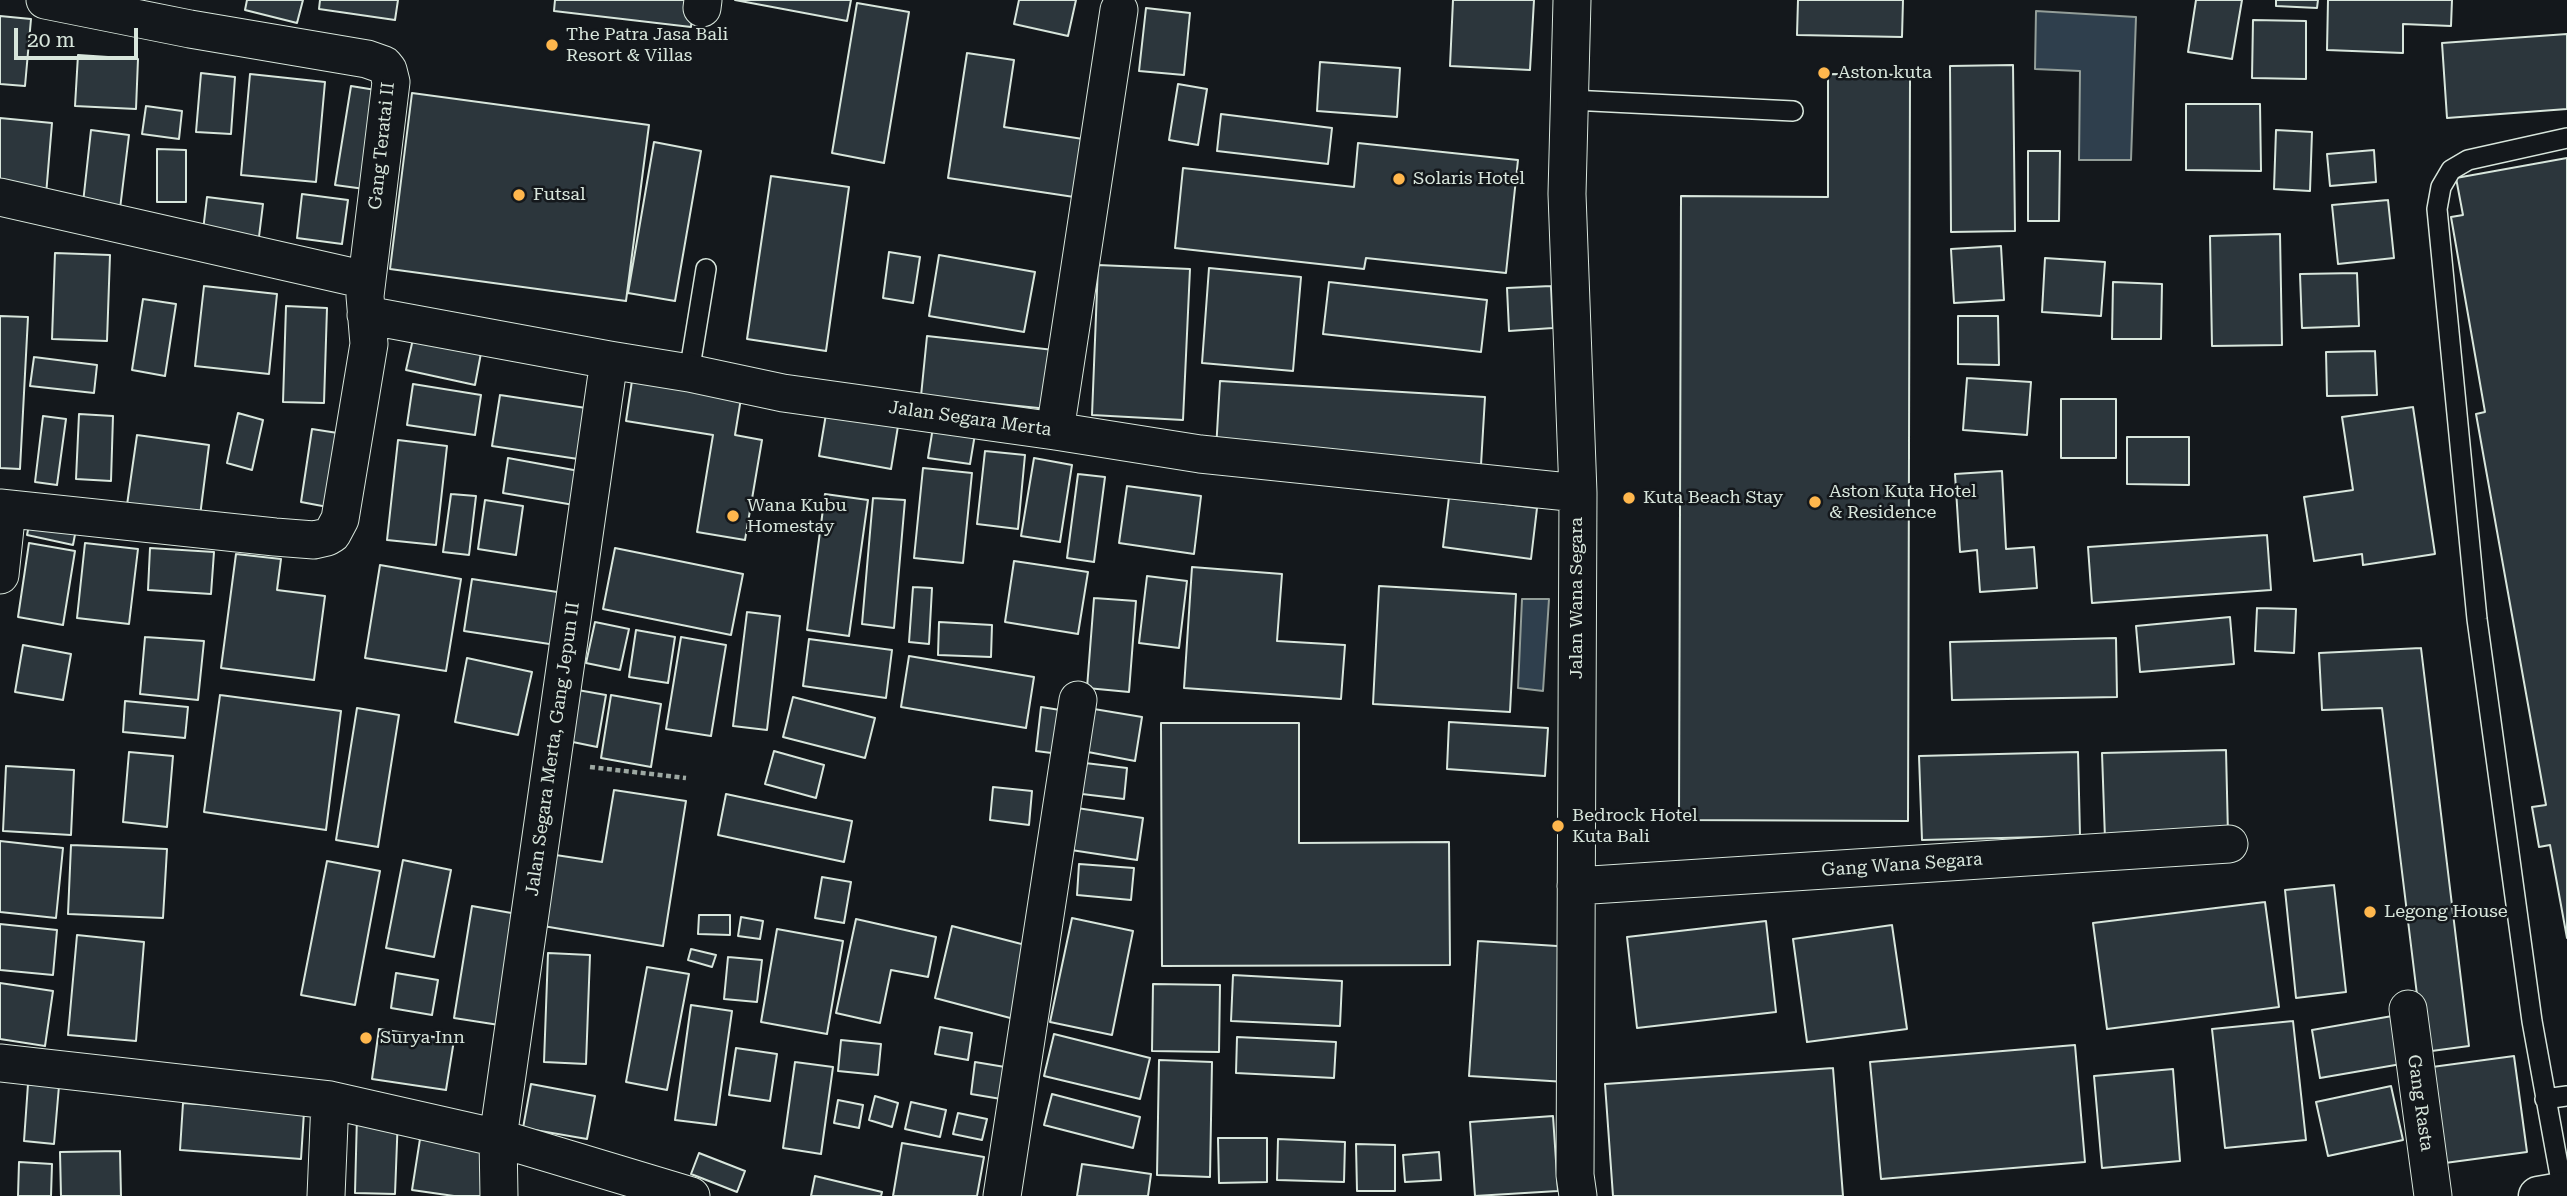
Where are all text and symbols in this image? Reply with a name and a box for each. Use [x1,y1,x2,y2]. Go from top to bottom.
scale bar [18,14,142,58]
place label: The Patra Jasa Bali Resort & Villas [566,24,728,66]
text: 20 m [27,28,75,52]
marker: The Patra Jasa Bali Resort & Villas [544,37,560,53]
place label: Aston kuta [1838,62,1932,84]
marker: Aston kuta [1816,65,1832,81]
street label: Gang Teratai II [365,81,399,211]
place label: Solaris Hotel [1413,168,1525,190]
marker: Solaris Hotel [1391,171,1407,187]
place label: Futsal [533,184,586,206]
marker: Futsal [511,187,527,203]
street label: Jalan Segara Merta [887,397,1053,441]
place label: Aston Kuta Hotel & Residence [1829,481,1976,524]
place label: Kuta Beach Stay [1643,487,1783,509]
marker: Kuta Beach Stay [1621,490,1637,506]
marker: Aston Kuta Hotel & Residence [1807,494,1823,510]
place label: Wana Kubu Homestay [747,495,847,538]
marker: Wana Kubu Homestay [725,508,741,524]
street label: Jalan Wana Segara [1566,517,1588,679]
street label: Jalan Segara Merta, Gang Jepun II [522,601,584,897]
place label: Bedrock Hotel Kuta Bali [1572,805,1698,848]
marker: Bedrock Hotel Kuta Bali [1550,818,1566,834]
street label: Gang Wana Segara [1821,849,1983,881]
place label: Legong House [2384,901,2508,923]
marker: Legong House [2362,904,2378,920]
place label: Surya Inn [380,1027,465,1049]
marker: Surya Inn [358,1030,374,1046]
street label: Gang Rasta [2403,1053,2437,1153]

